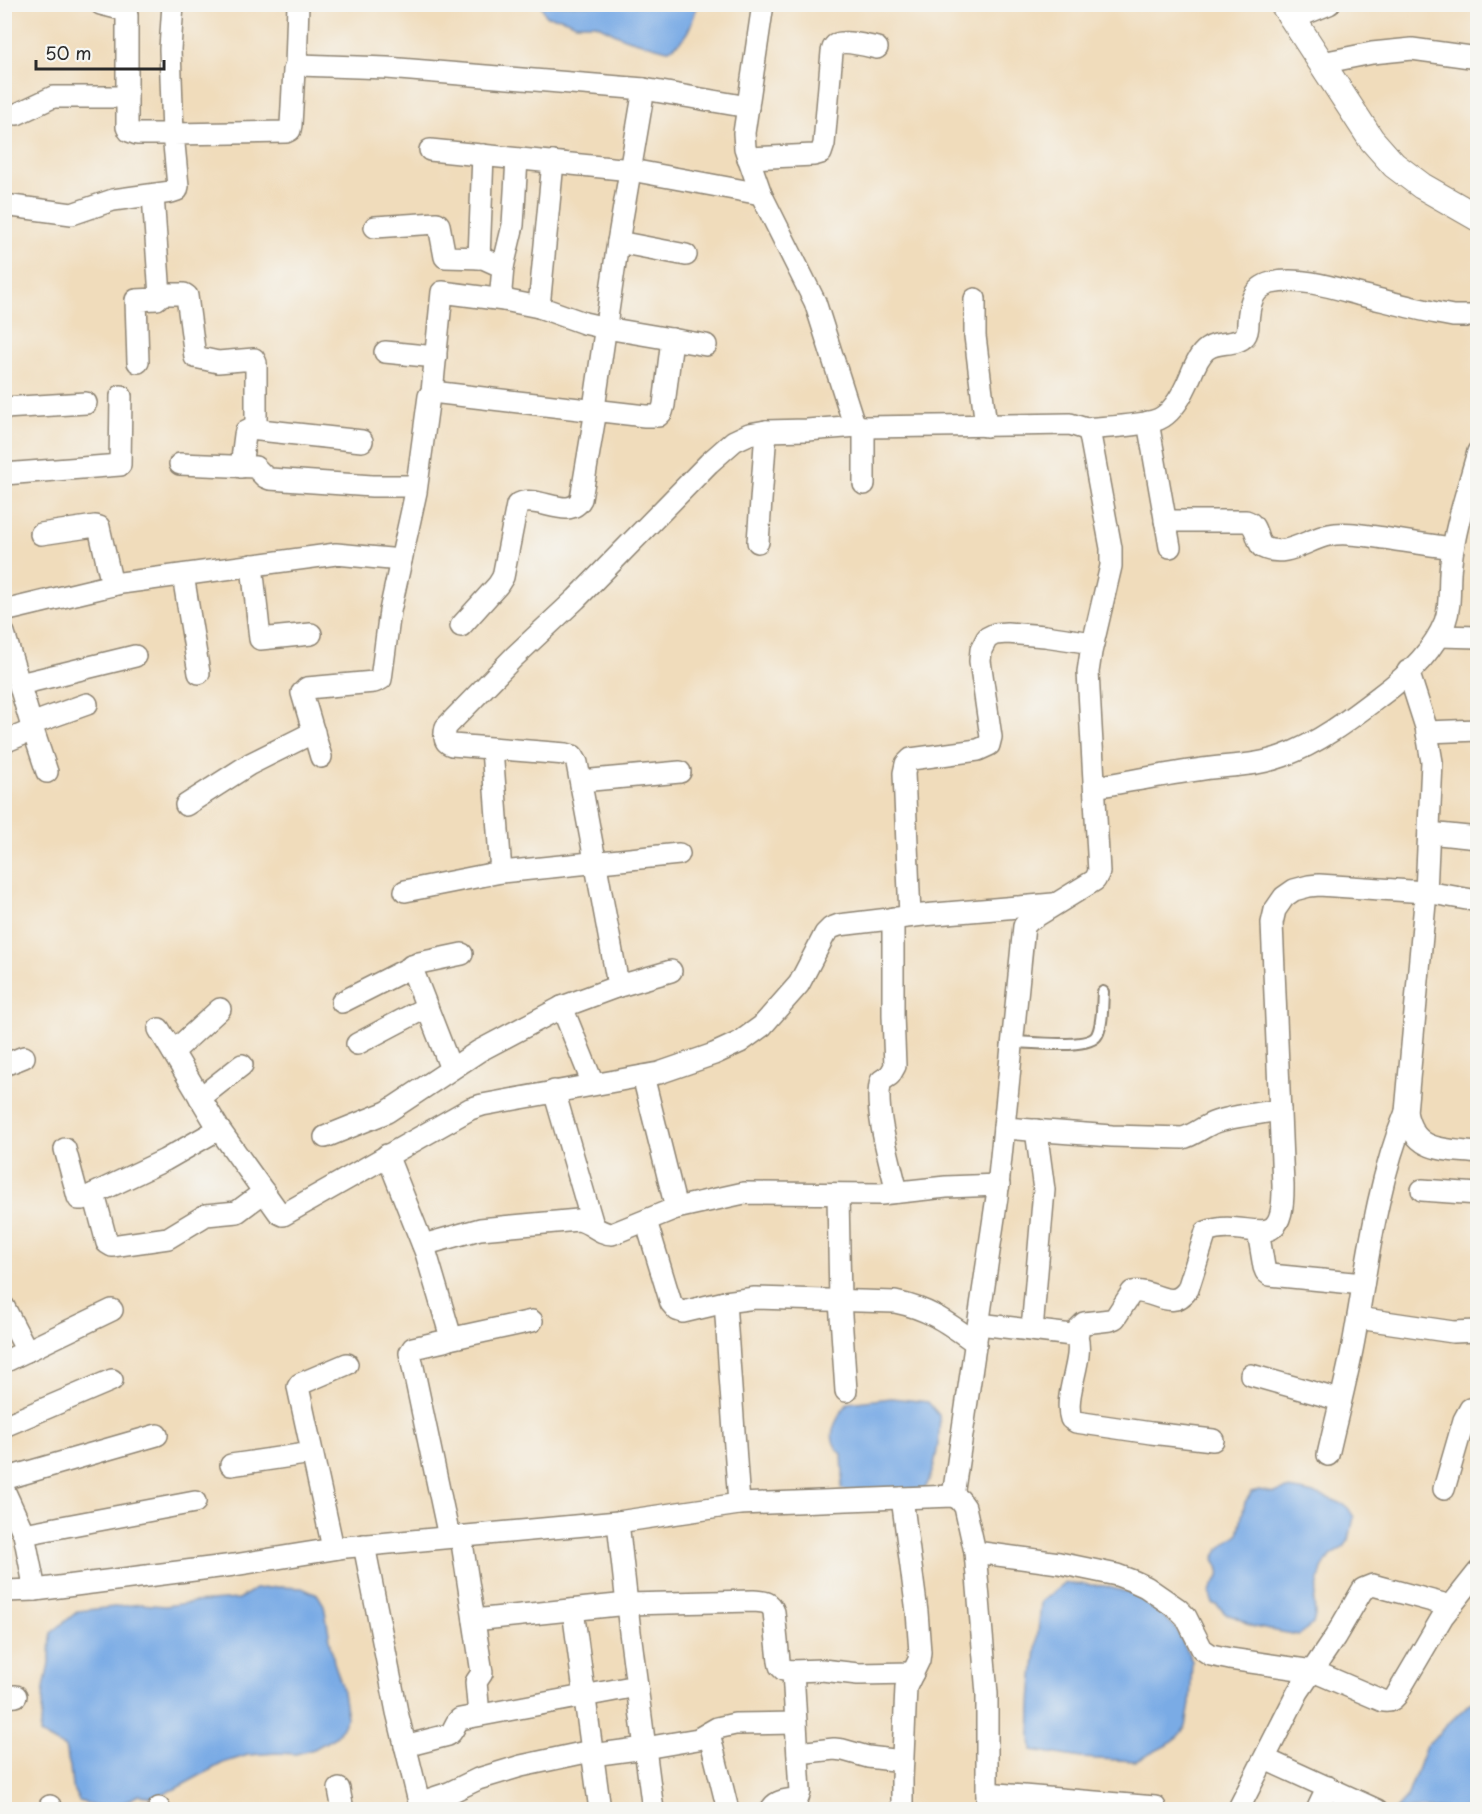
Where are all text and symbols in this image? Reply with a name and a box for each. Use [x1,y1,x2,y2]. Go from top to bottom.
scale bar [36,33,164,71]
text: 50 m [45,39,92,66]

